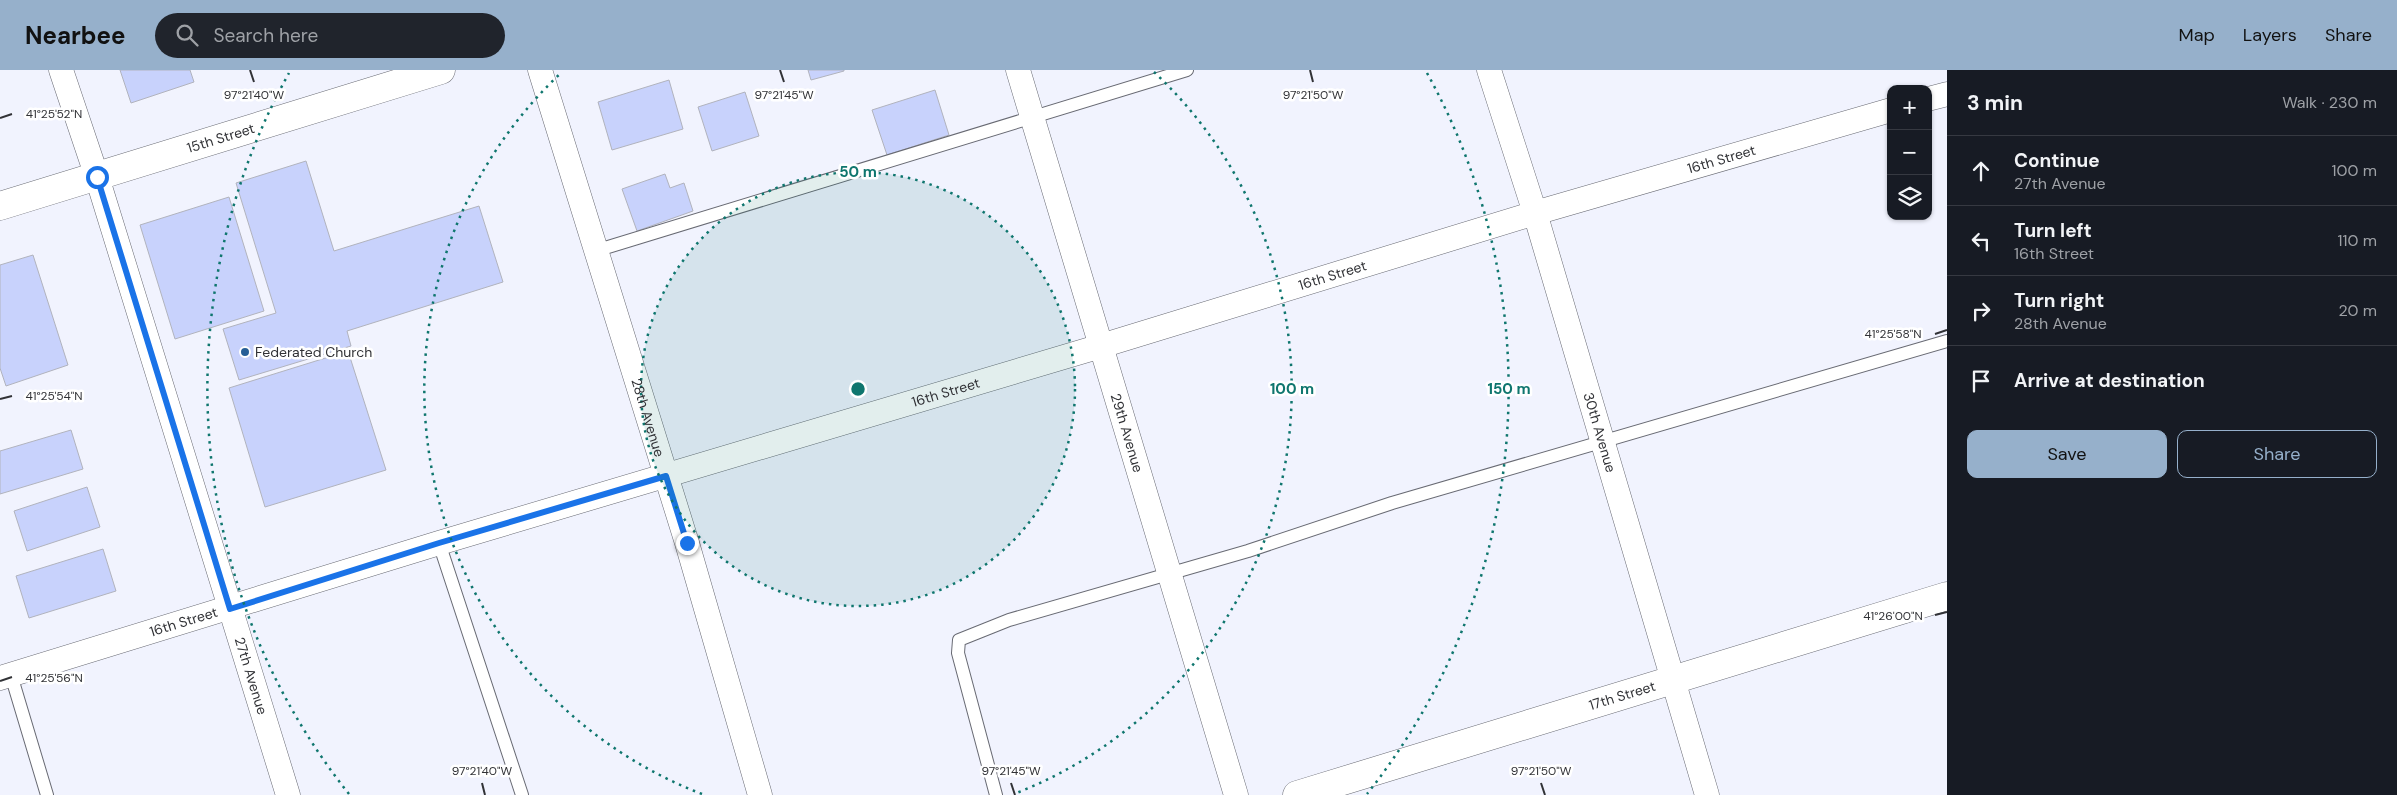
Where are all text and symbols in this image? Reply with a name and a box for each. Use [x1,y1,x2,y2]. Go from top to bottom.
search box [155,13,505,58]
text: Nearbee [25,20,125,51]
icon: search [173,21,201,49]
text: Search here [213,23,318,48]
text: Map [2179,23,2215,47]
text: Layers [2243,23,2297,47]
text: Share [2325,23,2372,47]
map controls [1887,85,1932,220]
button: + [1887,85,1932,130]
text: 97°21'40"W [224,87,285,103]
text: 97°21'45"W [754,87,814,103]
text: 97°21'50"W [1283,87,1344,103]
text: 3 min [1967,89,2023,117]
text: Walk · 230 m [2282,92,2377,113]
text: 41°25'52"N [26,106,82,122]
street label: 15th Street [185,119,257,157]
button: − [1887,130,1932,175]
street label: 16th Street [1685,141,1758,177]
text: Continue [2014,148,2100,173]
icon: ahead [1967,157,1995,185]
text: 100 m [2332,160,2377,181]
text: 50 m [839,162,877,182]
route start [86,166,109,189]
text: 27th Avenue [2014,173,2106,194]
button: layers [1887,175,1932,220]
text: Turn left [2014,218,2092,243]
icon: left [1967,227,1995,255]
text: 110 m [2338,230,2377,251]
text: 16th Street [2014,243,2094,264]
street label: 16th Street [1296,256,1369,294]
text: Turn right [2014,288,2104,313]
icon: right [1967,297,1995,325]
text: 20 m [2338,300,2377,321]
text: 28th Avenue [2014,313,2107,334]
text: 41°25'58"N [1864,326,1922,342]
place label: Federated Church [255,343,372,361]
marker: Federated Church [239,346,251,358]
icon: arrive [1967,367,1995,395]
text: Arrive at destination [2014,368,2205,393]
street label: 16th Street [910,374,982,411]
street label: 28th Avenue [627,376,669,459]
text: 100 m [1270,379,1314,399]
text: 150 m [1488,379,1531,399]
centre of rings [849,380,867,398]
text: 41°25'54"N [25,388,83,404]
street label: 30th Avenue [1579,390,1620,475]
street label: 29th Avenue [1107,391,1148,475]
button: Save [1967,430,2167,478]
button: Share [2177,430,2377,478]
route end [676,532,699,555]
street label: 16th Street [147,603,220,640]
text: 41°26'00"N [1863,608,1923,624]
street label: 27th Avenue [231,635,272,717]
text: 41°25'56"N [25,670,83,686]
street label: 17th Street [1587,677,1658,714]
text: 97°21'40"W [452,763,513,779]
text: 97°21'45"W [981,763,1041,779]
text: 97°21'50"W [1511,763,1572,779]

